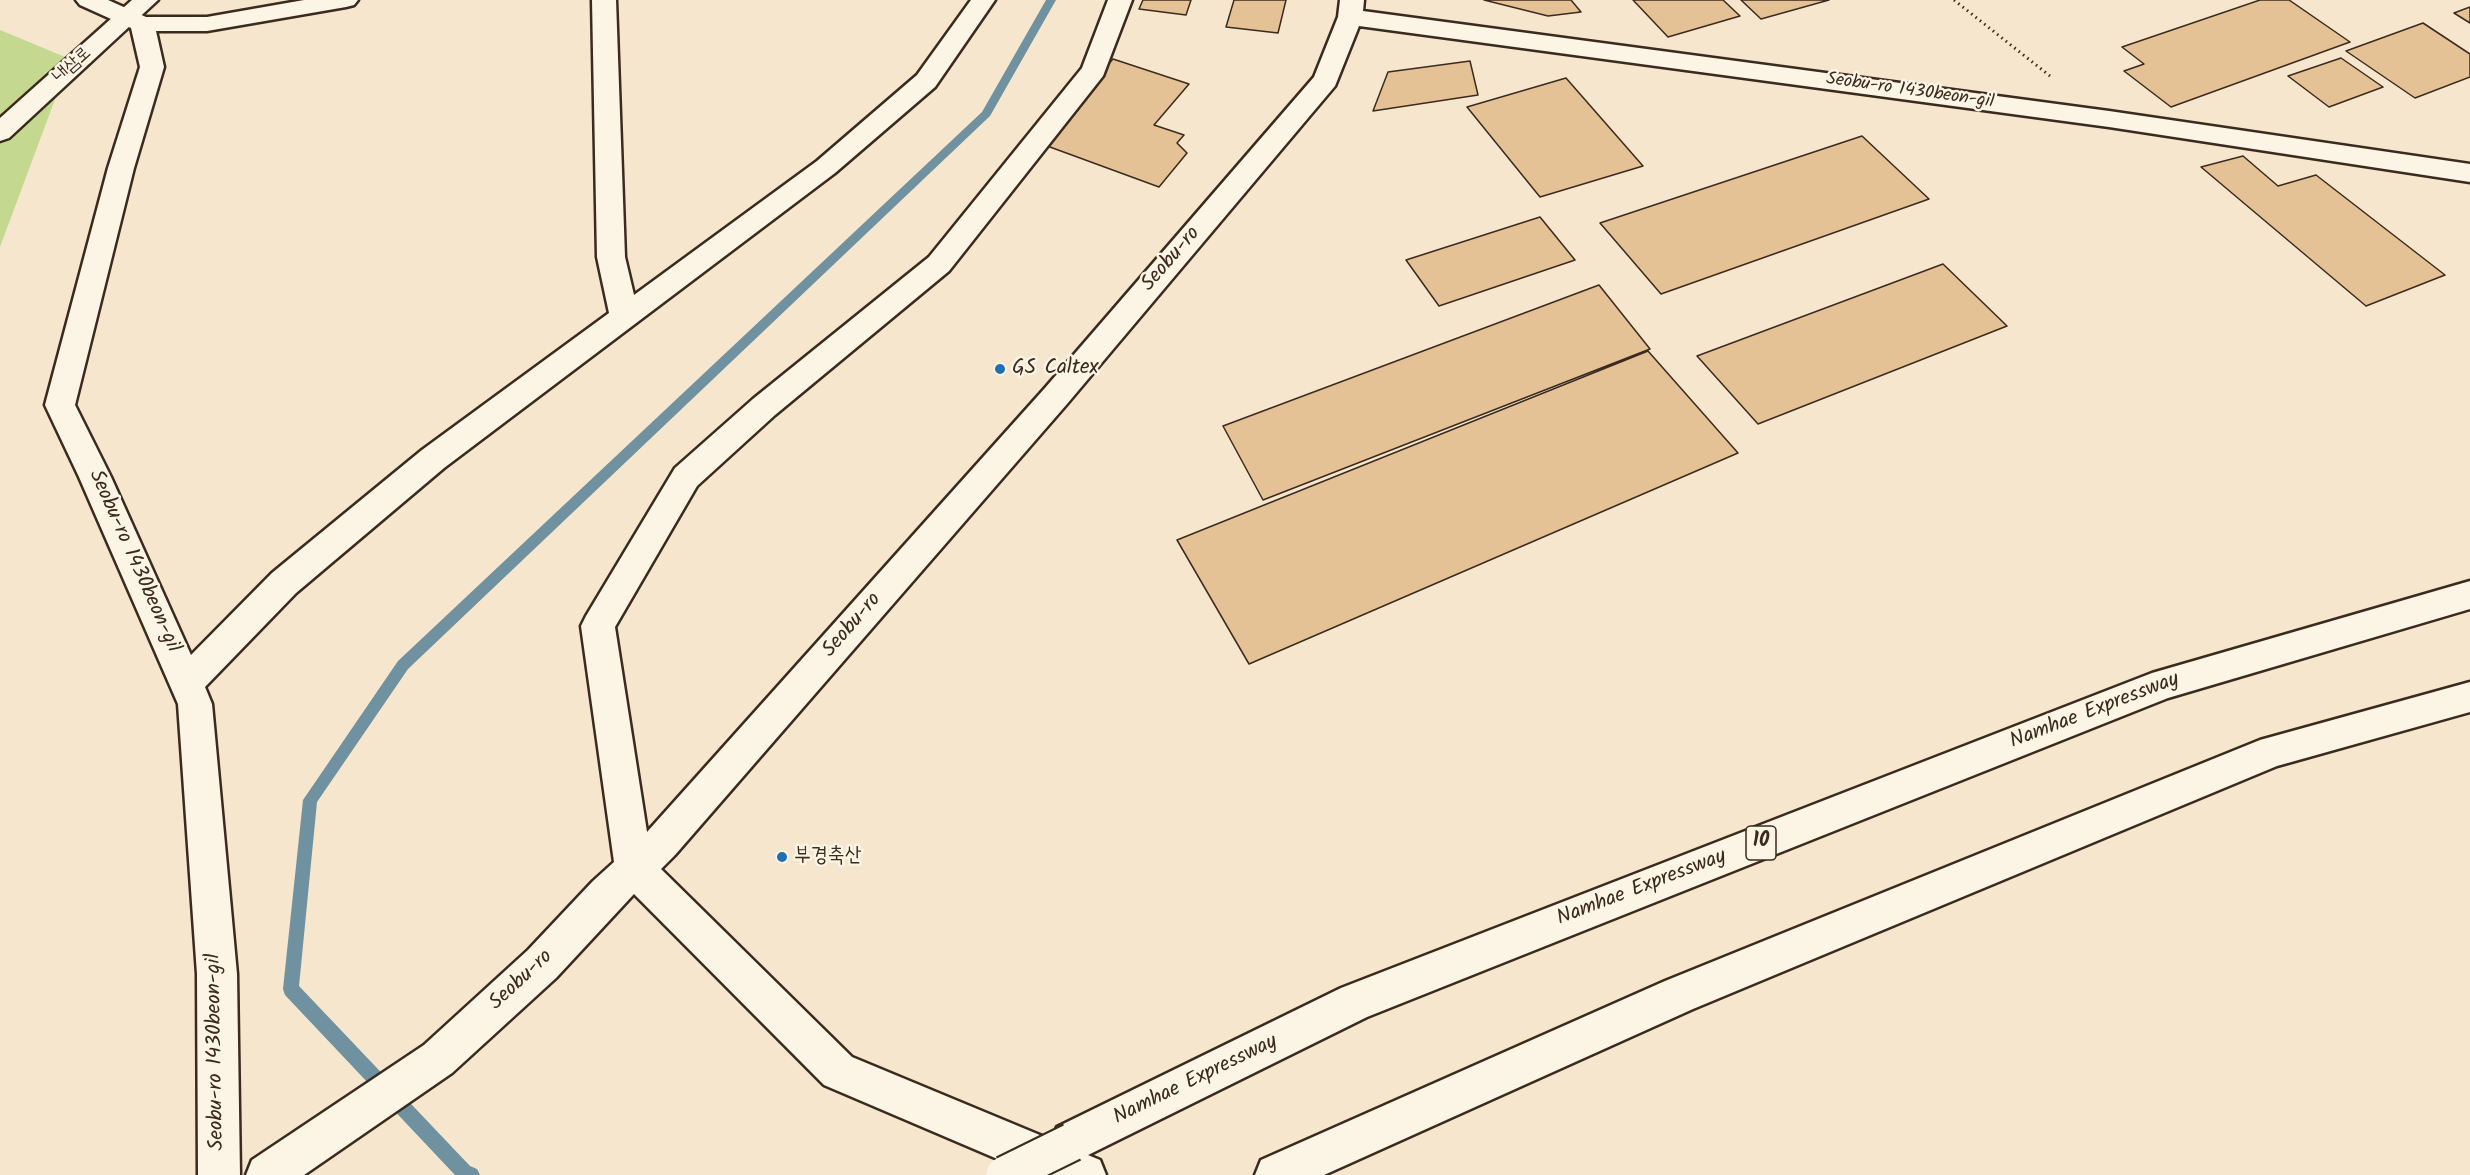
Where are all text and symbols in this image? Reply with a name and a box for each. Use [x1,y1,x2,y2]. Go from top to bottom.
street label: 내삼로 [50,43,96,89]
street label: Seobu-ro 1430beon-gil [1825,70,1995,114]
street label: Seobu-ro [1137,223,1207,297]
place label: GS Caltex [1012,356,1099,382]
marker: GS Caltex [993,362,1007,376]
street label: Seobu-ro 1430beon-gil [81,467,185,657]
street label: Seobu-ro [818,589,888,663]
street label: Namhae Expressway [2007,668,2183,756]
road number: 10 [1746,826,1776,860]
place label: 부경축산 [794,844,862,870]
street label: Namhae Expressway [1554,845,1730,933]
marker: 부경축산 [775,850,789,864]
street label: Seobu-ro [485,945,559,1017]
street label: Seobu-ro 1430beon-gil [203,953,231,1151]
street label: Namhae Expressway [1110,1030,1282,1132]

